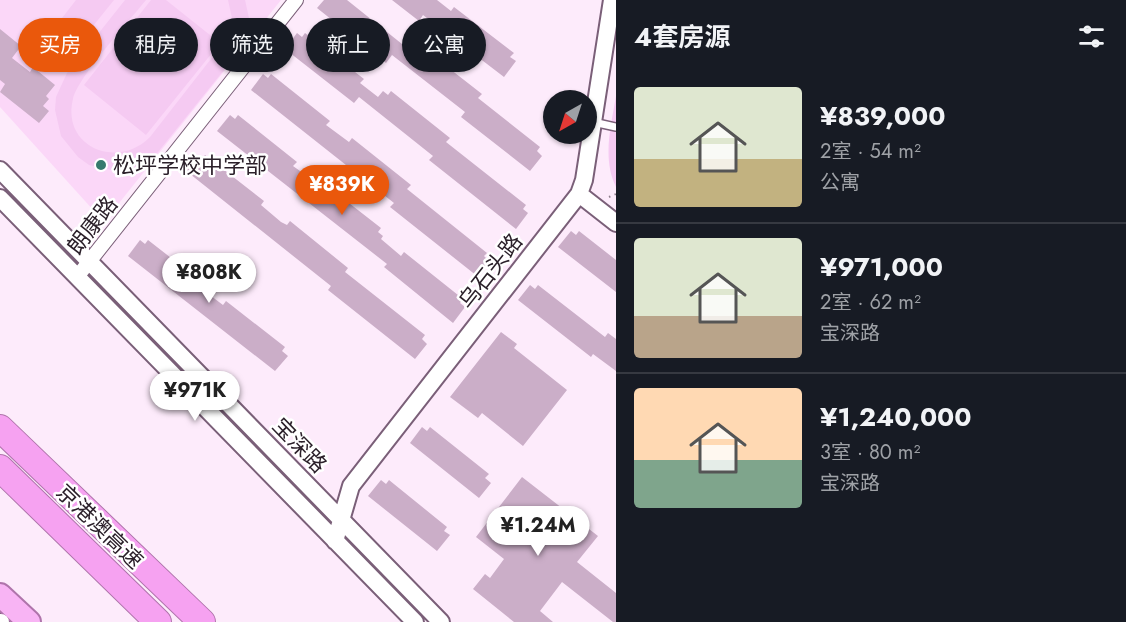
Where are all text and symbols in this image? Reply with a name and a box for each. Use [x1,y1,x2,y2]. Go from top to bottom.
chip: 买房 [18,18,102,72]
chip: 租房 [114,18,198,72]
chip: 筛选 [210,18,294,72]
chip: 新上 [306,18,390,72]
chip: 公寓 [402,18,486,72]
text: 4套房源 [634,18,730,56]
icon: filters [1075,20,1108,53]
north arrow [543,90,597,144]
map controls [543,90,597,144]
text: ¥839,000 [820,97,945,135]
icon: home [682,111,754,183]
text: 2室 · 54 m² [820,137,921,166]
place label: 松坪学校中学部 [113,149,267,181]
marker: 松坪学校中学部 [94,158,108,172]
pin: ¥839K [300,165,384,216]
text: 公寓 [820,168,860,197]
text: ¥839K [309,170,375,199]
street label: 朗康路 [59,189,125,261]
street label: 乌石头路 [450,226,530,316]
text: ¥971,000 [820,248,943,286]
pin: ¥808K [167,253,251,304]
text: ¥808K [176,258,242,287]
icon: home [682,262,754,334]
text: 2室 · 62 m² [820,288,921,317]
text: 宝深路 [820,319,880,348]
pin: ¥971K [153,371,237,422]
text: ¥971K [164,376,226,405]
text: ¥1,240,000 [820,398,972,436]
street label: 宝深路 [266,410,334,480]
icon: home [682,412,754,484]
text: 3室 · 80 m² [820,438,920,467]
text: 宝深路 [820,469,880,498]
street label: 京港澳高速 [49,476,151,576]
pin: ¥1.24M [489,506,587,557]
text: ¥1.24M [501,511,575,540]

